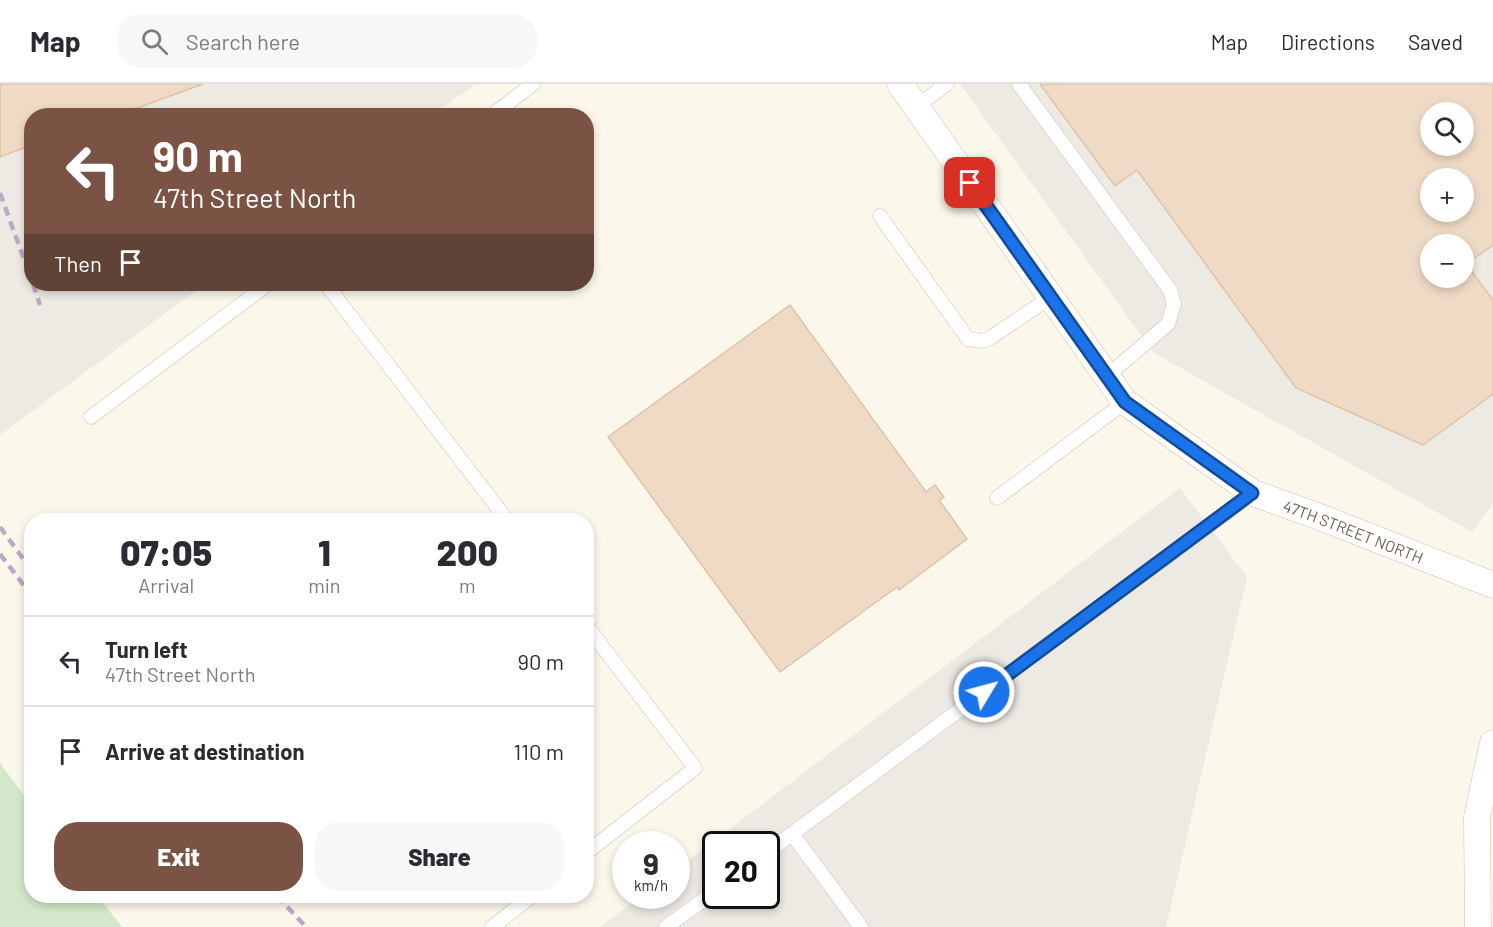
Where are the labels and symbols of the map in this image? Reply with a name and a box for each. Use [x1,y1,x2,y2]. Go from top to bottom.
pin [944,157,995,208]
street label: 47TH STREET NORTH [1281,495,1426,566]
position arrow [952,660,1016,724]
speed limit sign: 20 [702,831,780,909]

